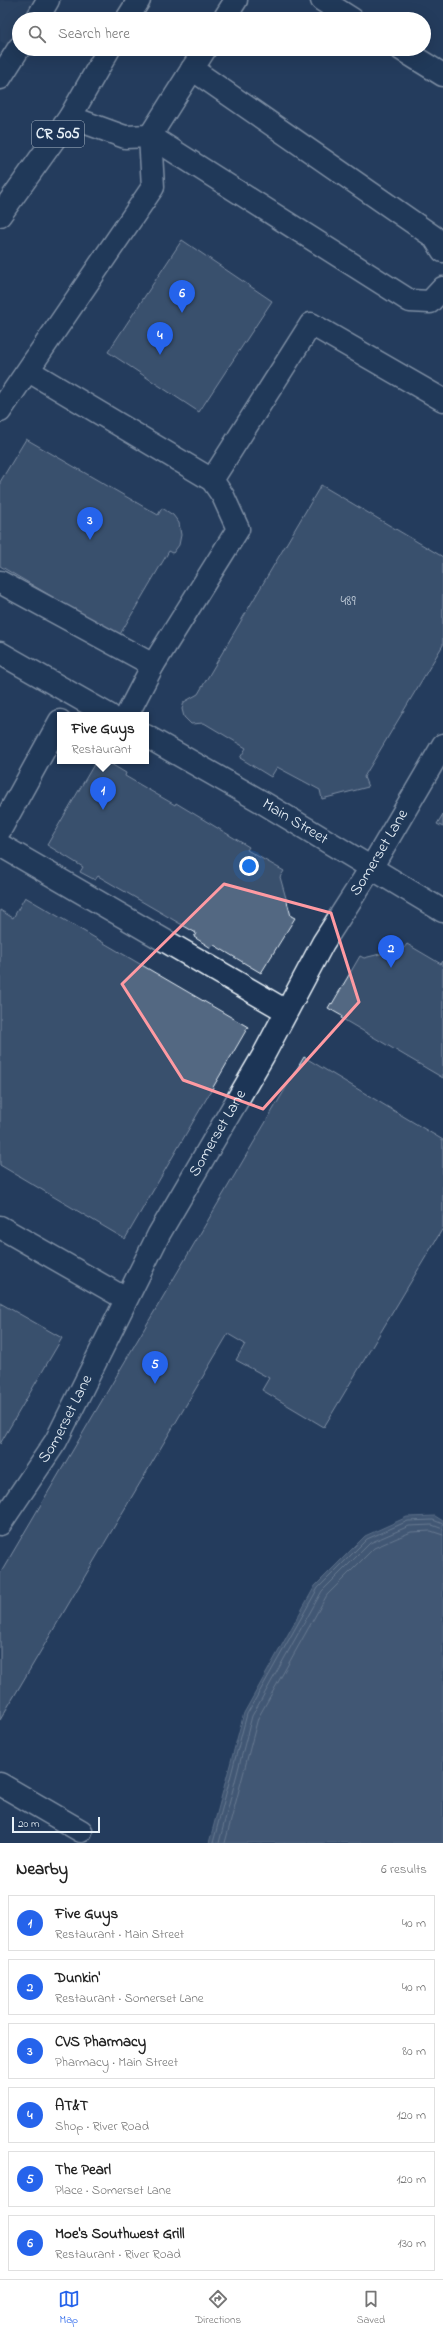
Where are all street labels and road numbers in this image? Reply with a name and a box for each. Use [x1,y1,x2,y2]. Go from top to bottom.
road number: CR 505 [32,121,84,147]
street label: Main Street [257,793,333,851]
street label: Somerset Lane [344,804,415,901]
street label: Somerset Lane [183,1084,253,1181]
street label: Somerset Lane [32,1370,99,1468]

